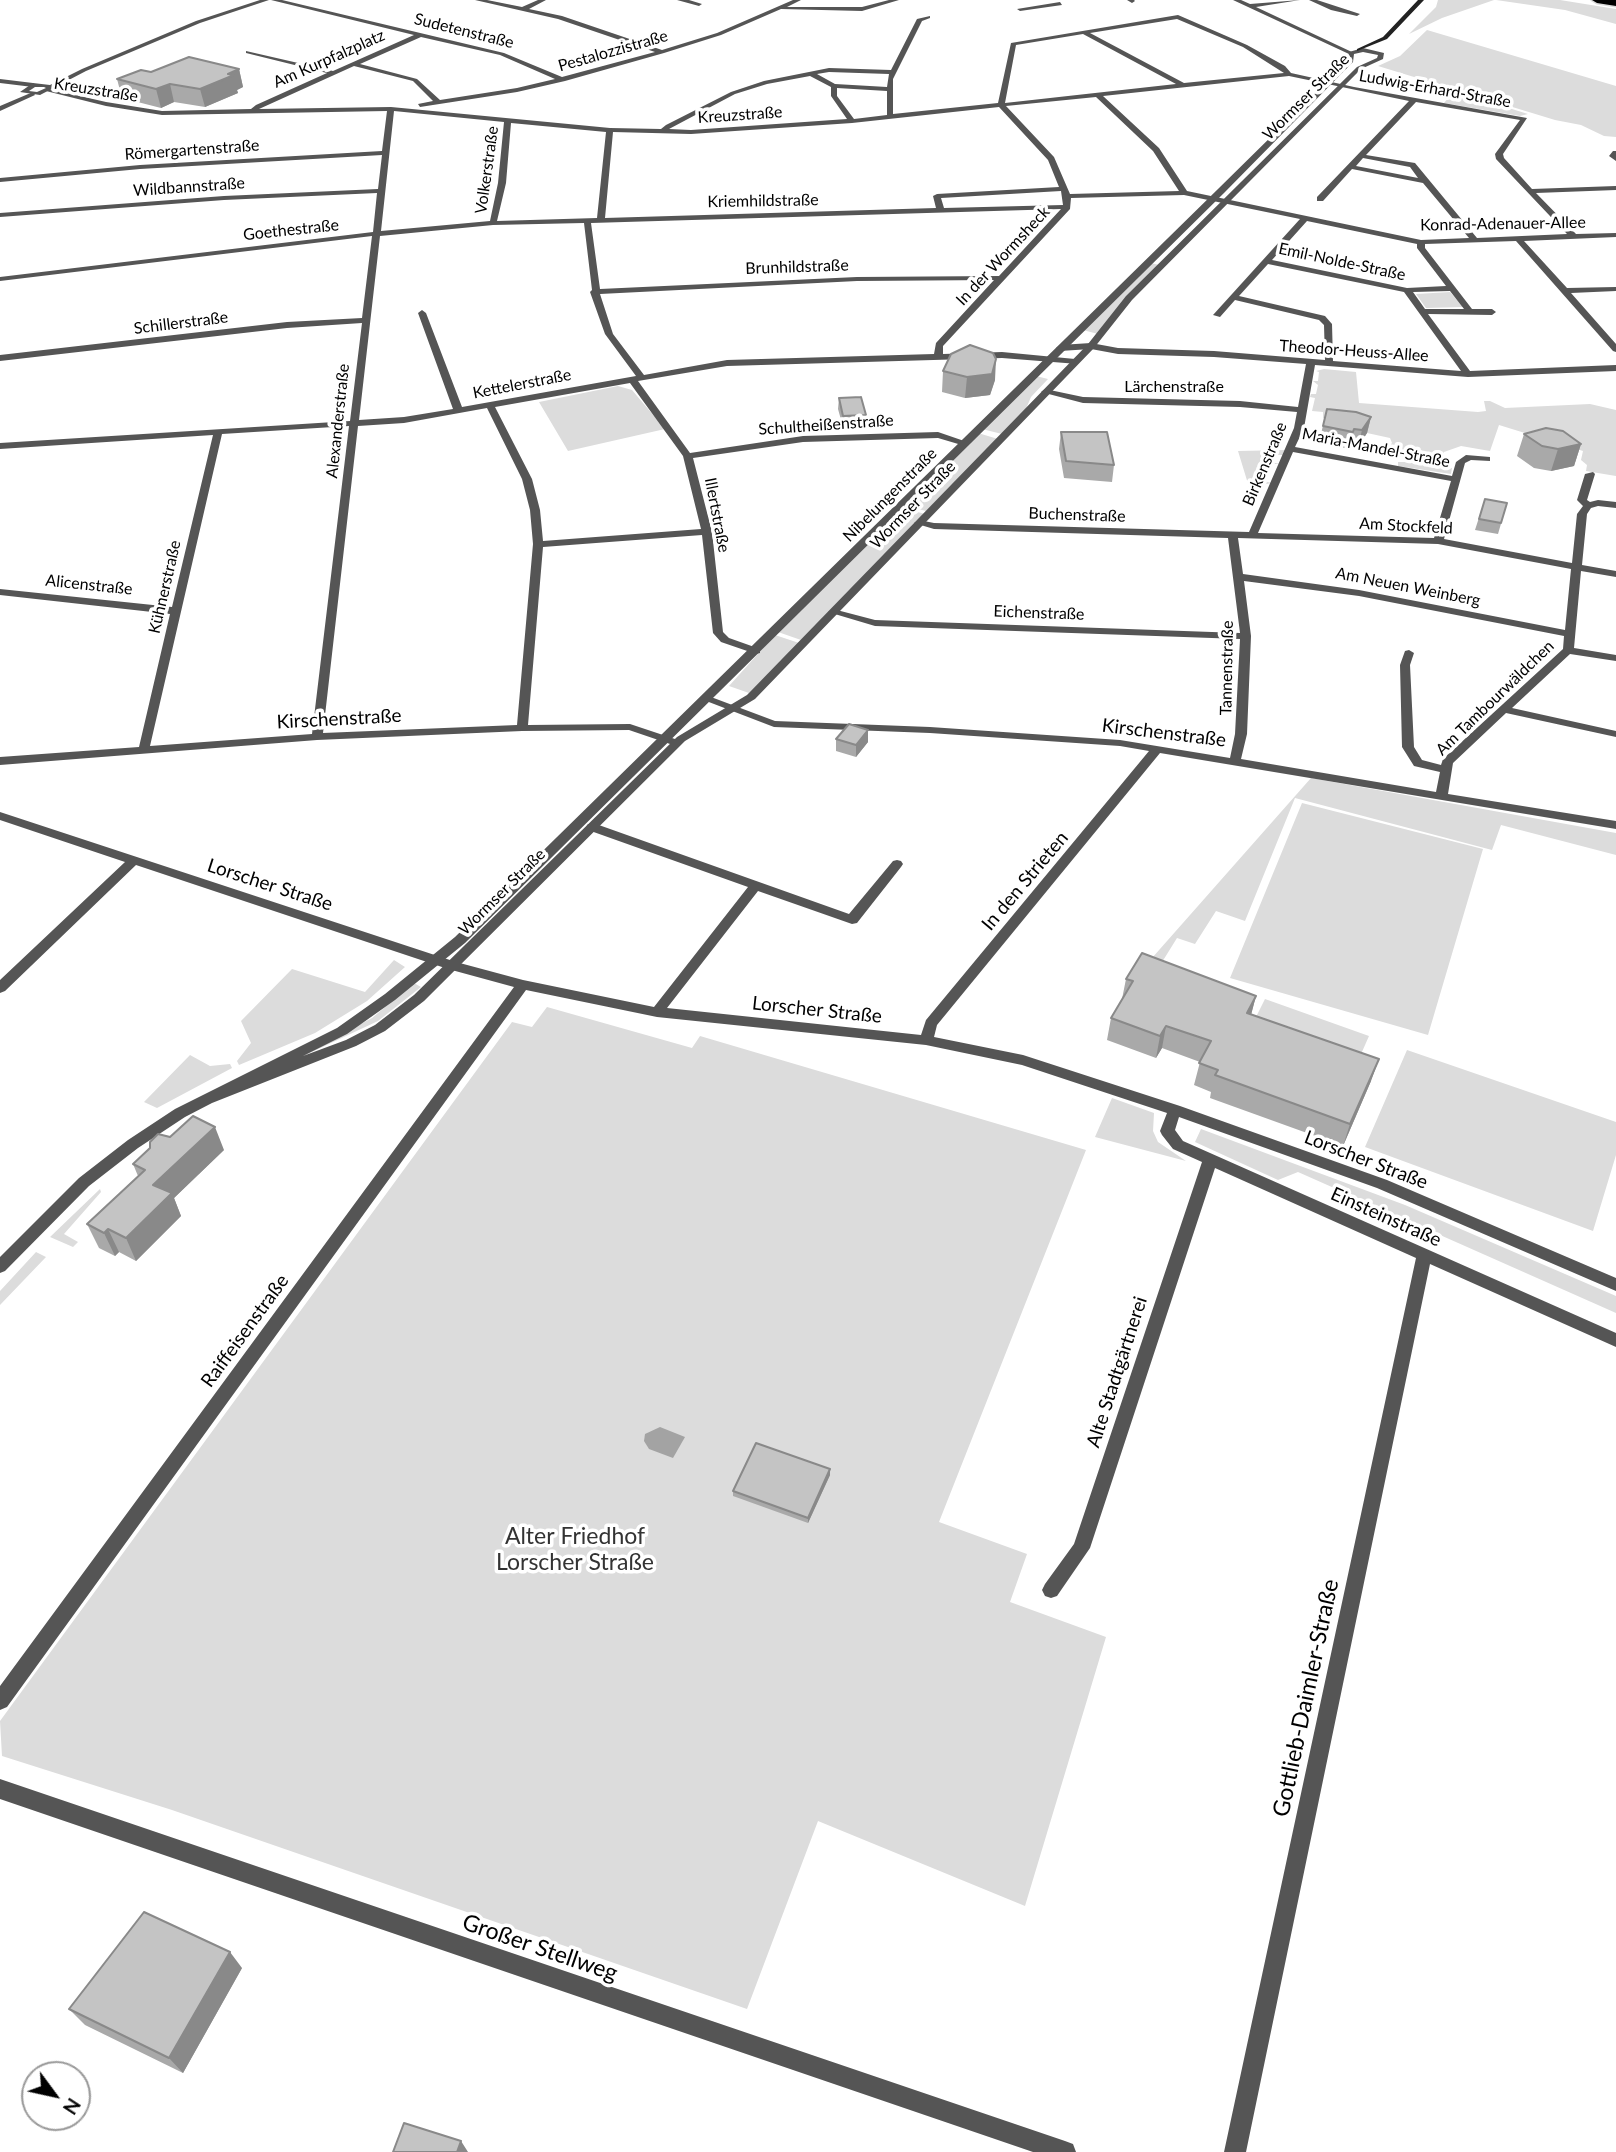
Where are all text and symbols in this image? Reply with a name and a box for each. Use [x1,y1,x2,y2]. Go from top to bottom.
street label: Sudetenstraße [412,9,516,53]
street label: Am Kurpfalzplatz [270,26,388,92]
street label: Pestalozzistraße [556,26,670,76]
street label: Wormser Straße [1259,50,1353,144]
street label: Ludwig-Erhard-Straße [1358,66,1512,112]
street label: Kreuzstraße [53,74,139,106]
street label: Kreuzstraße [697,102,783,128]
street label: Volkerstraße [471,125,503,215]
street label: Römergartenstraße [124,136,260,164]
street label: Wildbannstraße [133,174,245,200]
street label: Kriemhildstraße [707,190,819,212]
street label: In der Wormsheck [952,202,1054,310]
street label: Konrad-Adenauer-Allee [1420,213,1586,235]
street label: Goethestraße [242,215,340,245]
street label: Emil-Nolde-Straße [1277,239,1407,285]
street label: Brunhildstraße [745,256,849,278]
street label: Schillerstraße [133,308,229,338]
street label: Theodor-Heuss-Allee [1279,336,1429,366]
street label: Alexanderstraße [322,363,354,479]
street label: Kettelerstraße [471,365,573,403]
street label: Lärchenstraße [1124,377,1224,397]
street label: Schultheißenstraße [758,411,894,439]
street label: Birkenstraße [1239,419,1291,509]
street label: Maria-Mandel-Straße [1300,424,1452,472]
street label: Nibelungenstraße [839,444,941,546]
street label: Wormser Straße [866,457,960,553]
street label: Illertstraße [700,476,734,554]
street label: Buchenstraße [1028,504,1126,526]
street label: Am Stockfeld [1359,514,1453,538]
street label: Kühnerstraße [145,538,185,636]
street label: Am Neuen Weinberg [1334,564,1482,610]
street label: Alicenstraße [45,571,133,599]
street label: Eichenstraße [993,602,1085,624]
street label: Tannenstraße [1217,620,1237,716]
street label: Am Tambourwäldchen [1432,637,1558,759]
street label: Kirschenstraße [276,704,402,734]
street label: Kirschenstraße [1101,714,1227,752]
street label: In den Strieten [977,827,1073,935]
street label: Wormser Straße [455,845,549,939]
street label: Lorscher Straße [204,854,336,916]
street label: Lorscher Straße [751,992,883,1028]
street label: Lorscher Straße [1301,1126,1431,1194]
street label: Einsteinstraße [1327,1182,1445,1252]
street label: Raiffeisenstraße [196,1270,294,1392]
street label: Alte Stadtgärtnerei [1082,1294,1152,1450]
park label: Alter Friedhof Lorscher Straße [496,1523,654,1577]
street label: Gottlieb-Daimler-Straße [1267,1577,1345,1819]
street label: Großer Stellweg [459,1909,621,1987]
north arrow [21,2061,91,2131]
text: N [59,2094,86,2119]

